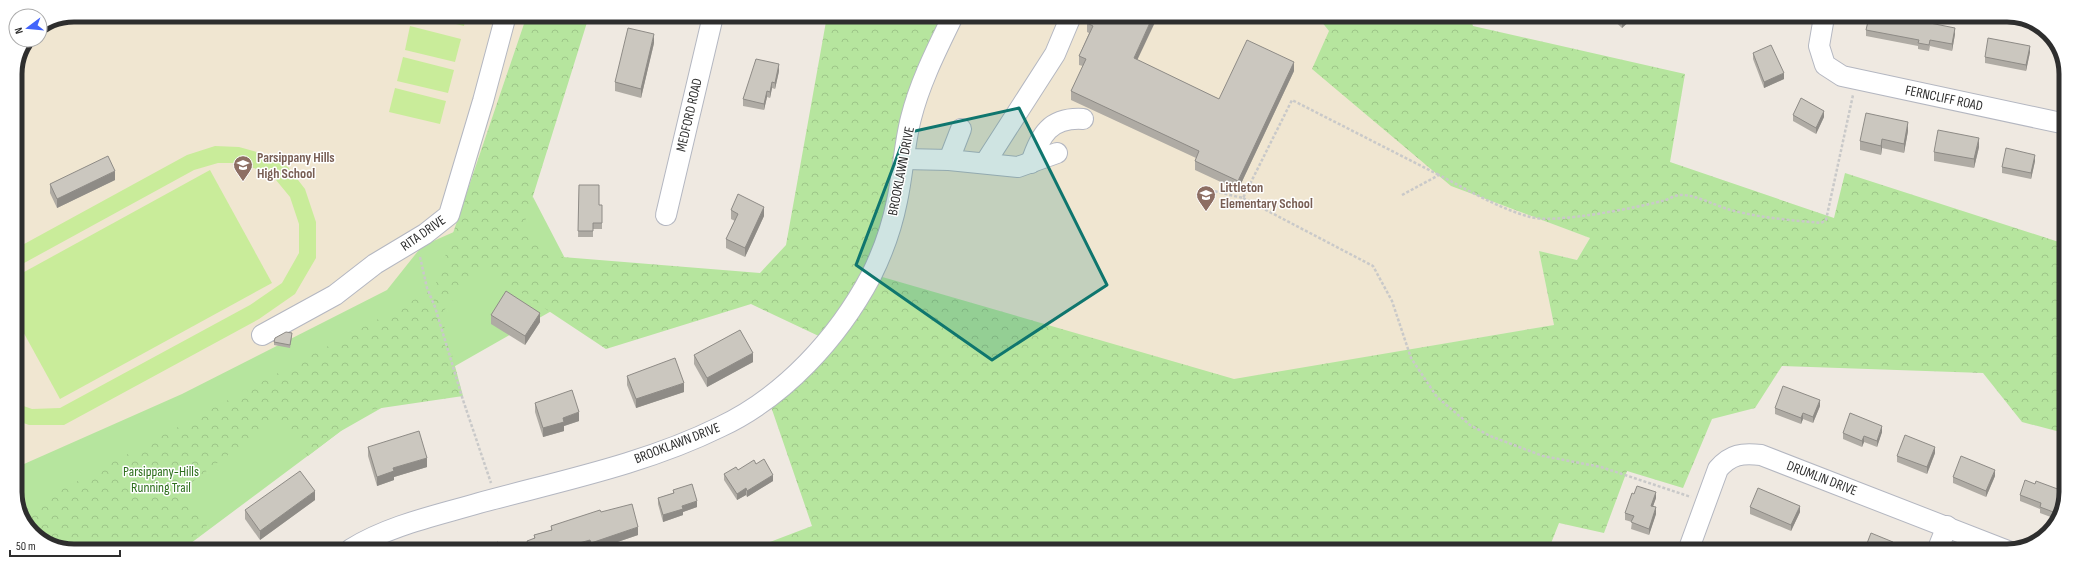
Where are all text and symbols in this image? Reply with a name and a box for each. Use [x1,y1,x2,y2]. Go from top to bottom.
north arrow [8,8,48,48]
text: N [12,26,26,35]
street label: MEDFORD ROAD [672,77,706,153]
street label: FERNCLIFF ROAD [1904,81,1985,115]
street label: BROOKLAWN DRIVE [884,125,918,217]
place label: Parsippany Hills High School [257,149,335,182]
school or university icon: Parsippany Hills High School [232,154,254,182]
place label: Littleton Elementary School [1220,179,1313,212]
school or university icon: Littleton Elementary School [1195,184,1217,212]
street label: RITA DRIVE [397,211,449,255]
street label: BROOKLAWN DRIVE [632,419,722,467]
street label: DRUMLIN DRIVE [1784,457,1860,499]
park label: Parsippany-Hills Running Trail [123,463,199,496]
scale bar [10,532,120,558]
text: 50 m [16,539,36,554]

